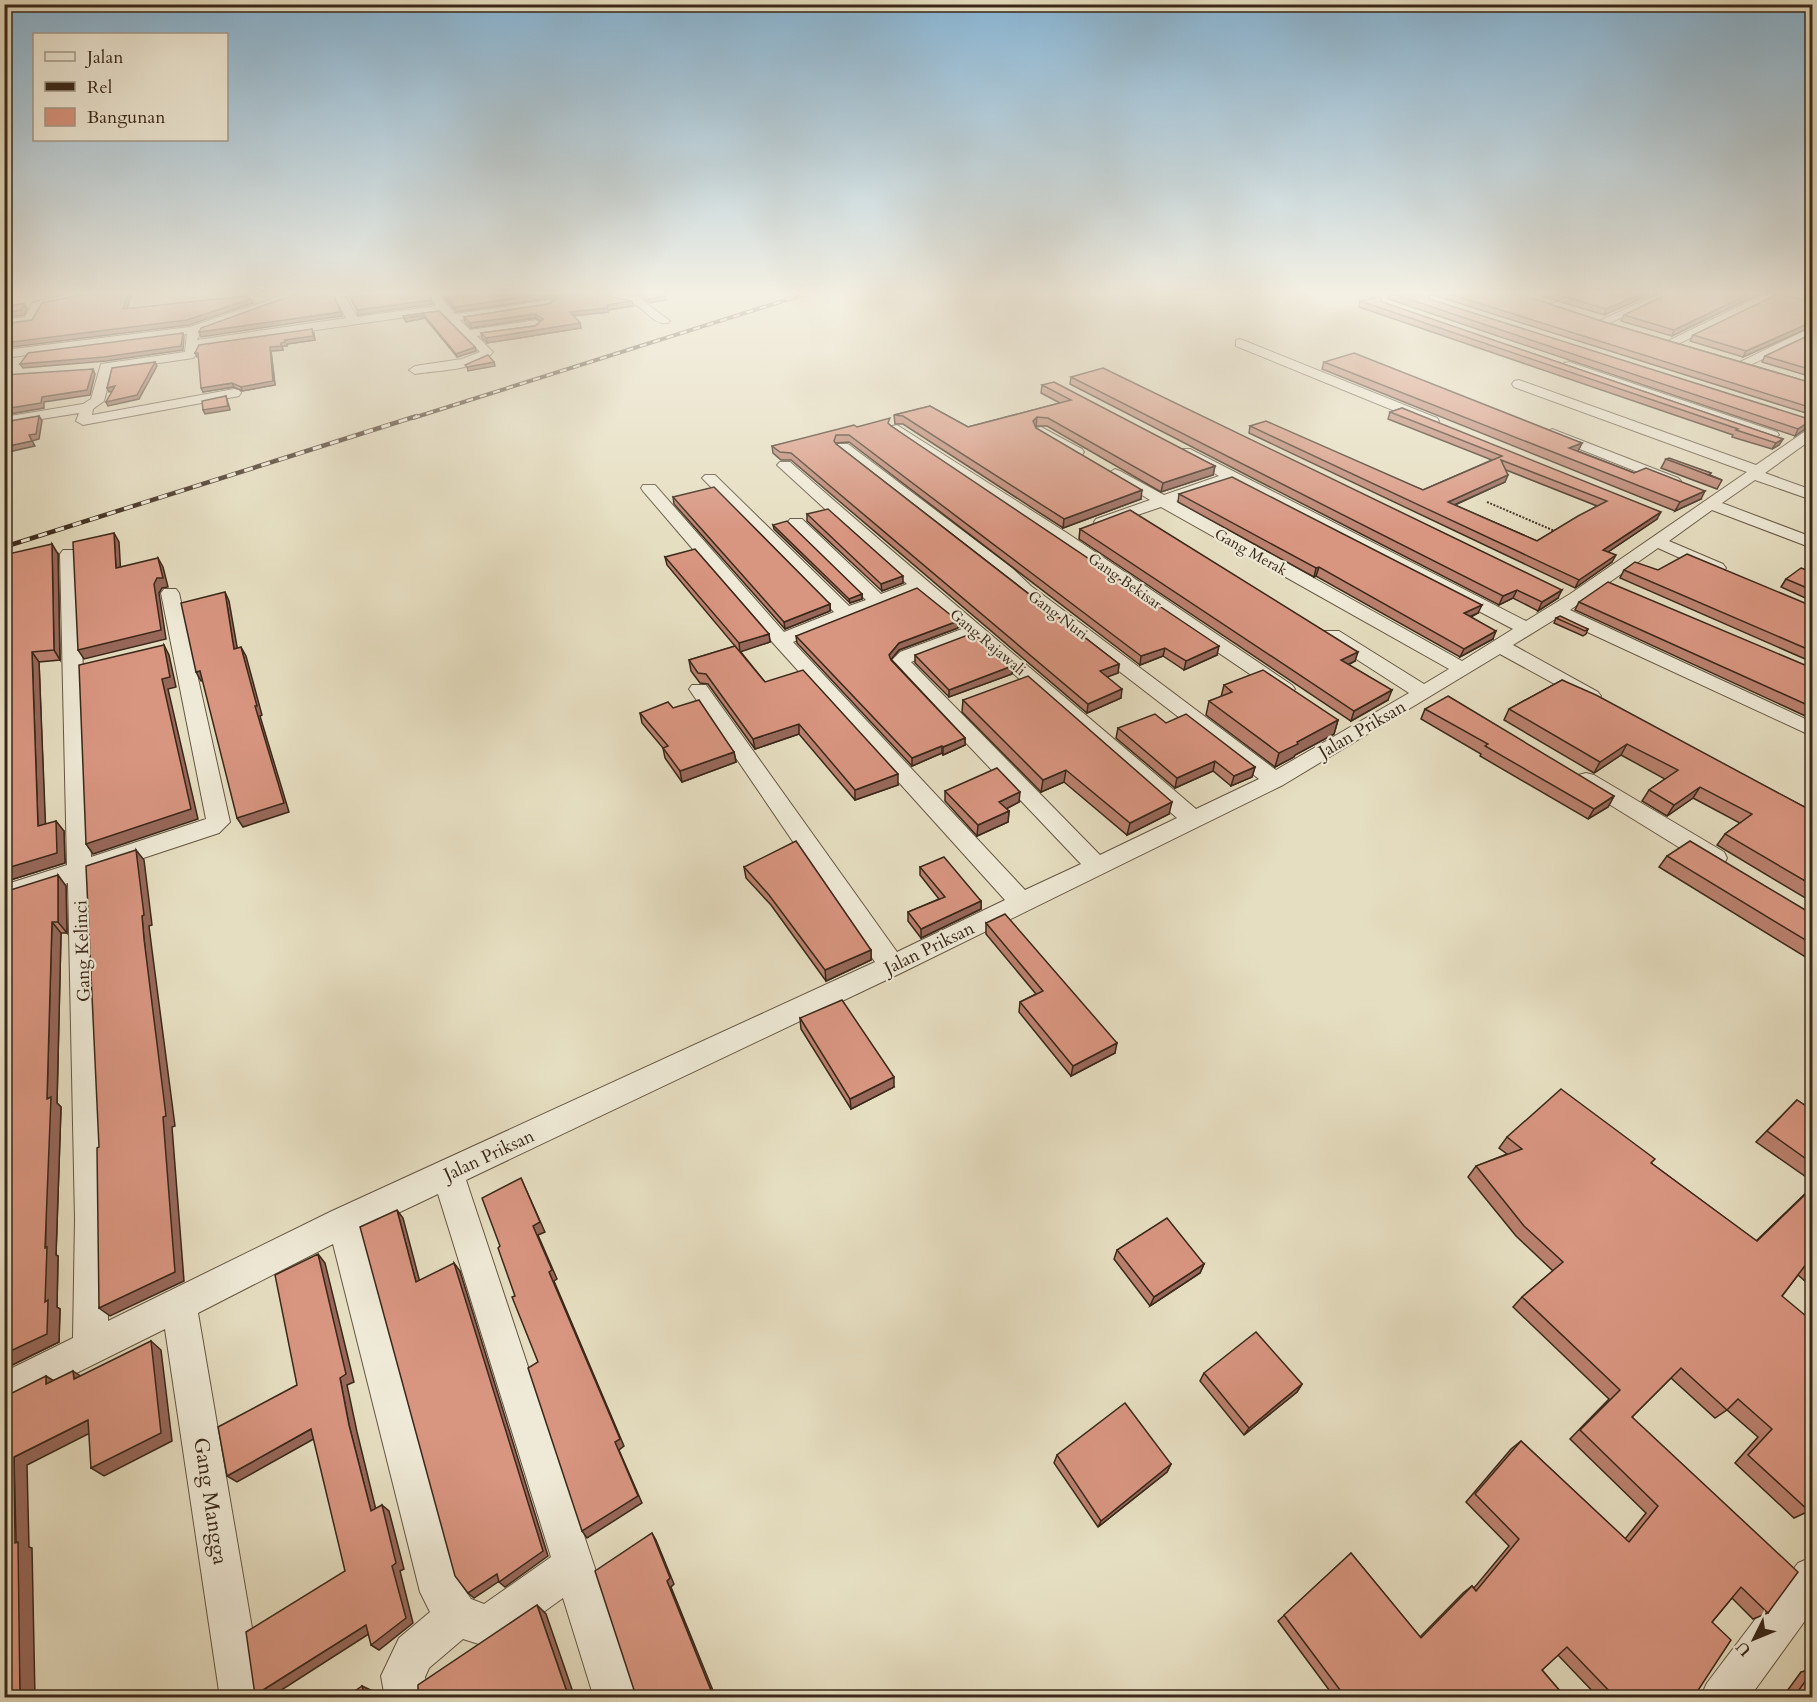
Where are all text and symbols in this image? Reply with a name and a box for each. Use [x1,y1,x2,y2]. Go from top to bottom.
legend [33,33,228,141]
text: Jalan [84,45,124,70]
text: Rel [87,75,113,100]
text: Bangunan [87,105,166,130]
street label: Gang Merak [1211,524,1291,580]
street label: Gang Bekisar [1084,548,1166,614]
street label: Gang Nuri [1024,586,1092,644]
street label: Gang Rajawali [946,604,1030,680]
street label: Jalan Priksan [1311,694,1411,766]
street label: Gang Kelinci [68,900,97,1002]
street label: Jalan Priksan [877,916,979,982]
street label: Jalan Priksan [437,1123,539,1189]
street label: Gang Mangga [186,1435,235,1567]
north arrow [1724,1609,1784,1669]
text: U [1731,1636,1756,1661]

